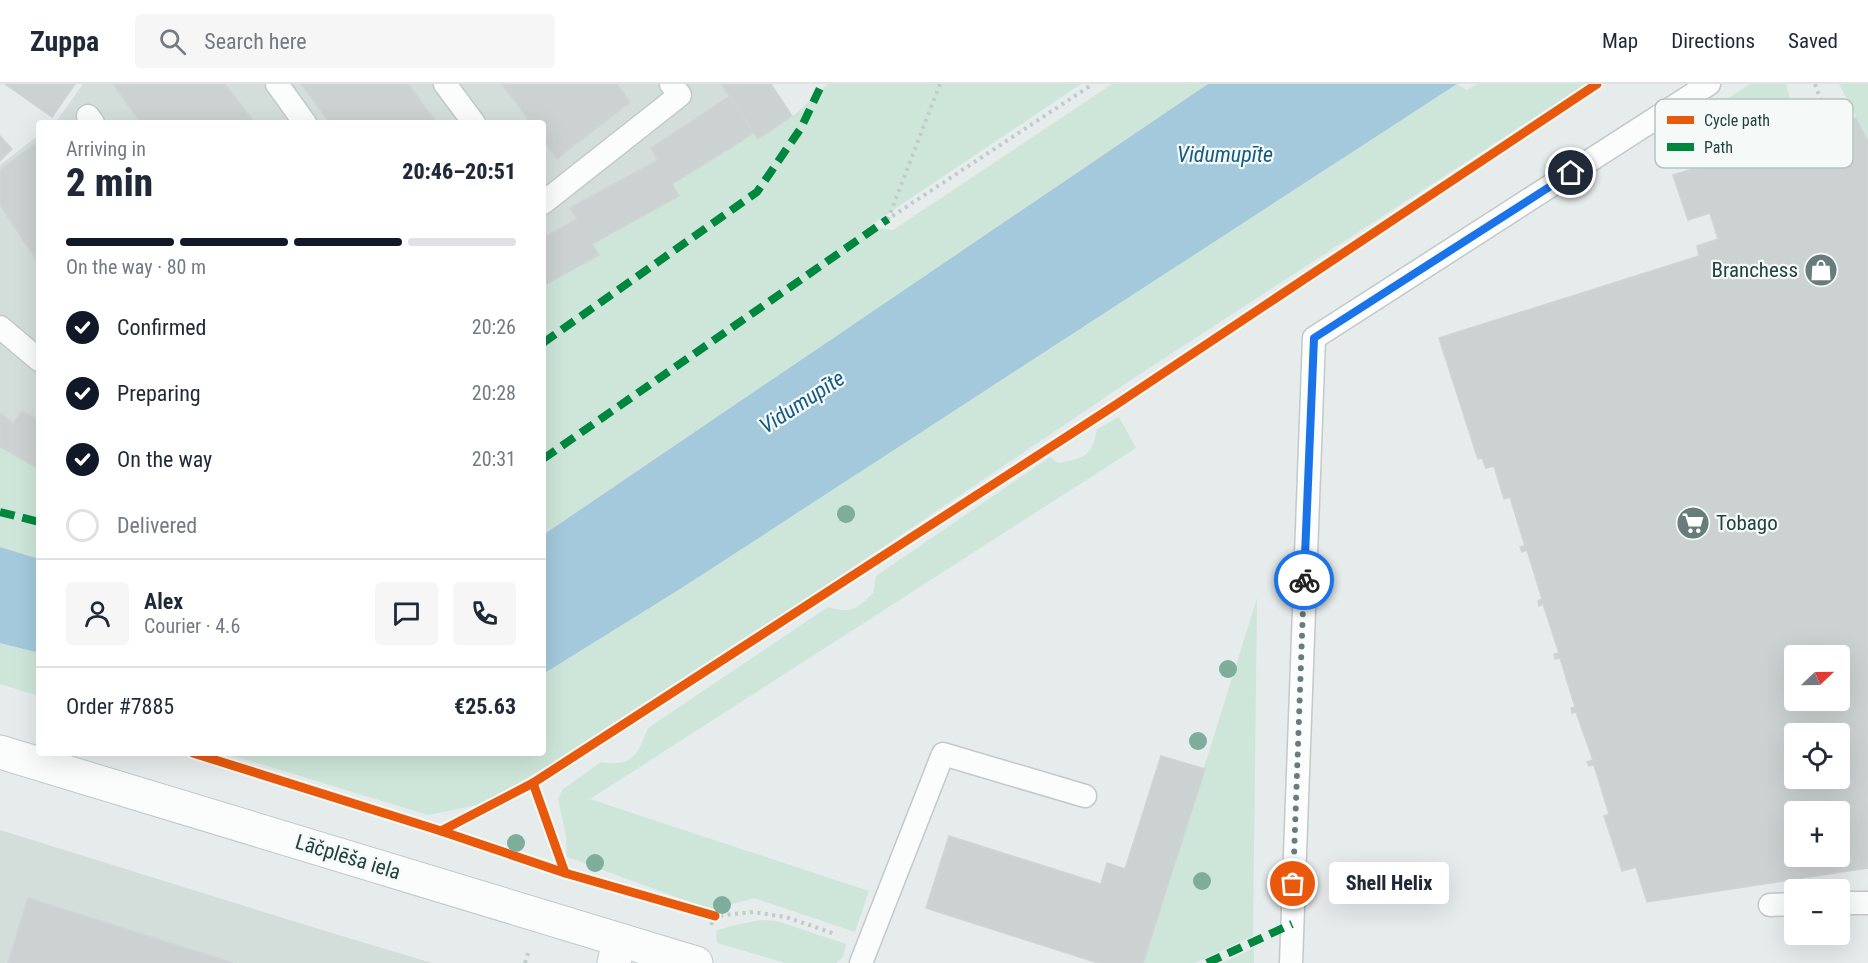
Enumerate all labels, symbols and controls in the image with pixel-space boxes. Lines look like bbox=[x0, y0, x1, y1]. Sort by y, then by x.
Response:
search box bbox=[135, 14, 555, 68]
text: Zuppa bbox=[30, 25, 99, 58]
icon: search bbox=[156, 25, 189, 58]
text: Search here bbox=[204, 29, 307, 54]
text: Map bbox=[1602, 29, 1638, 53]
text: Directions bbox=[1671, 29, 1755, 53]
text: Saved bbox=[1788, 29, 1838, 53]
legend bbox=[1655, 99, 1853, 168]
text: Cycle path bbox=[1704, 111, 1770, 130]
text: Arriving in bbox=[66, 137, 146, 161]
text: Path bbox=[1704, 138, 1733, 157]
water label: Vidumupīte bbox=[1177, 142, 1273, 167]
pin bbox=[1545, 147, 1596, 198]
icon: home bbox=[1554, 156, 1587, 189]
text: 20:46–20:51 bbox=[402, 159, 516, 184]
text: 2 min bbox=[66, 160, 153, 206]
shop icon: Branchess bbox=[1803, 252, 1839, 288]
text: On the way · 80 m bbox=[66, 255, 206, 279]
place label: Branchess bbox=[1711, 258, 1798, 282]
icon: check bbox=[66, 311, 99, 344]
text: Confirmed bbox=[117, 315, 206, 340]
text: 20:26 bbox=[472, 315, 516, 339]
water label: Vidumupīte bbox=[755, 365, 849, 439]
icon: check bbox=[66, 377, 99, 410]
text: Preparing bbox=[117, 381, 201, 406]
text: 20:28 bbox=[472, 381, 516, 405]
icon: check bbox=[66, 443, 99, 476]
text: On the way bbox=[117, 447, 212, 472]
text: 20:31 bbox=[472, 447, 516, 471]
supermarket icon: Tobago bbox=[1675, 505, 1711, 541]
place label: Tobago bbox=[1716, 511, 1778, 535]
text: Delivered bbox=[117, 513, 197, 538]
courier bbox=[1274, 550, 1334, 610]
icon: bike bbox=[1288, 564, 1321, 597]
button: person bbox=[66, 582, 129, 645]
button: chat bbox=[375, 582, 438, 645]
button: phone bbox=[453, 582, 516, 645]
text: Alex bbox=[144, 589, 183, 614]
text: Courier · 4.6 bbox=[144, 614, 240, 638]
north arrow bbox=[1784, 645, 1850, 711]
map controls bbox=[1784, 645, 1850, 945]
text: Order #7885 bbox=[66, 694, 174, 719]
text: €25.63 bbox=[454, 694, 516, 719]
button: locate bbox=[1784, 723, 1850, 789]
button: + bbox=[1784, 801, 1850, 867]
street label: Lāčplēša iela bbox=[292, 830, 404, 884]
pin bbox=[1267, 858, 1318, 909]
callout: Shell Helix bbox=[1329, 863, 1449, 905]
icon: bag bbox=[1276, 867, 1309, 900]
text: Shell Helix bbox=[1346, 871, 1432, 895]
button: − bbox=[1784, 879, 1850, 945]

